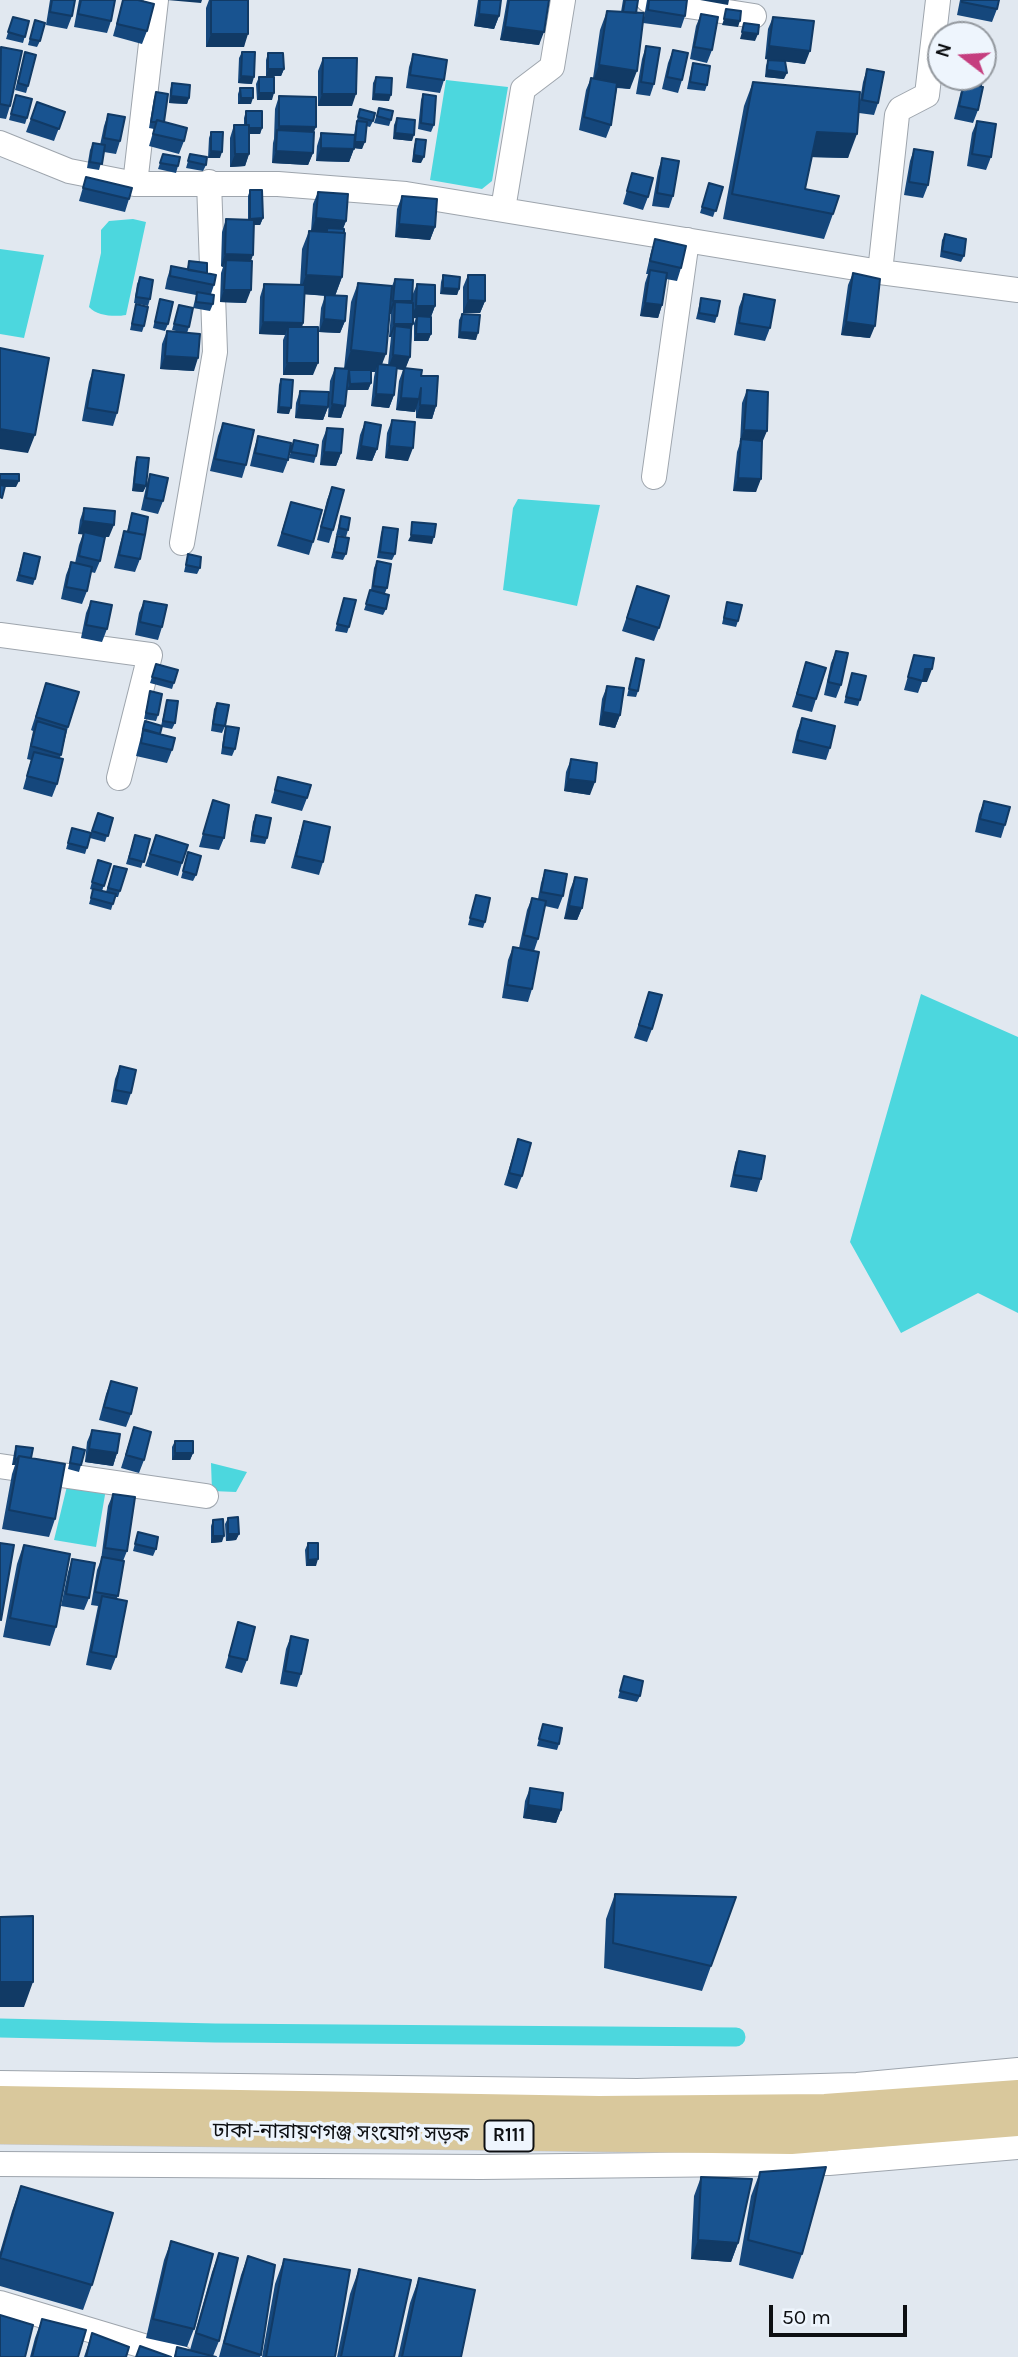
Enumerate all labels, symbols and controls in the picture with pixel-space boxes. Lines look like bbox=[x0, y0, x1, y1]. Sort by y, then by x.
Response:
north arrow bbox=[927, 21, 997, 91]
text: N bbox=[931, 41, 956, 60]
street label: ঢাকা-নারায়ণগঞ্জ সংযোগ সড়ক bbox=[213, 2118, 469, 2148]
road number: R111 bbox=[484, 2120, 534, 2152]
scale bar bbox=[773, 2290, 911, 2334]
text: 50 m bbox=[782, 2305, 831, 2329]

